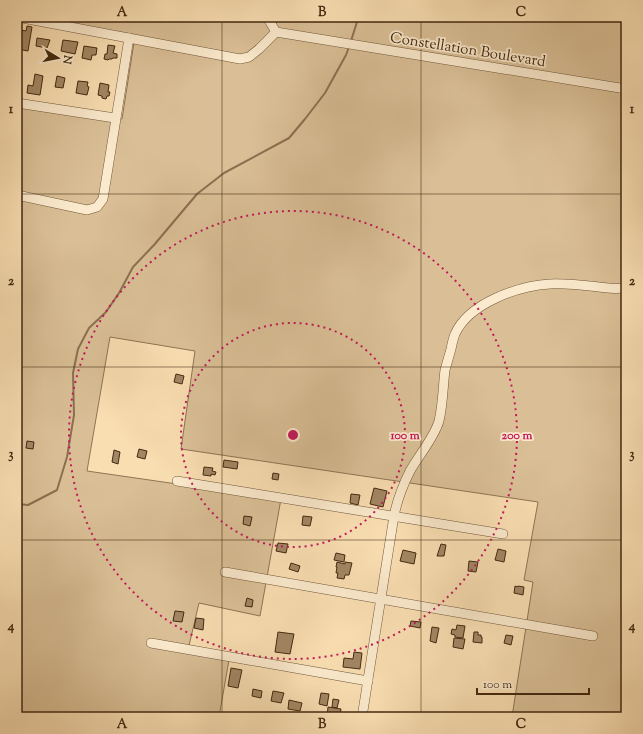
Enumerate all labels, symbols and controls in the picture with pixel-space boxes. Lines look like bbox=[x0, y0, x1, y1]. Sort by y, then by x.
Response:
text: A bbox=[117, 4, 128, 22]
text: B bbox=[318, 4, 327, 22]
text: C bbox=[516, 4, 526, 22]
street label: Constellation Boulevard bbox=[389, 28, 548, 73]
north arrow bbox=[38, 38, 78, 78]
text: N bbox=[58, 53, 76, 65]
text: 1 bbox=[9, 101, 14, 119]
text: 1 bbox=[630, 101, 635, 119]
text: 2 bbox=[8, 273, 15, 291]
text: 2 bbox=[629, 273, 636, 291]
text: 100 m bbox=[389, 427, 420, 445]
text: 200 m bbox=[502, 427, 532, 445]
centre of rings bbox=[286, 428, 300, 442]
text: 3 bbox=[8, 446, 14, 464]
text: 3 bbox=[629, 446, 635, 464]
text: 4 bbox=[7, 618, 15, 636]
text: 4 bbox=[628, 618, 636, 636]
scale bar bbox=[477, 670, 589, 696]
text: 100 m bbox=[483, 676, 512, 694]
text: A bbox=[117, 716, 128, 734]
text: B bbox=[318, 716, 327, 734]
text: C bbox=[516, 716, 526, 734]

